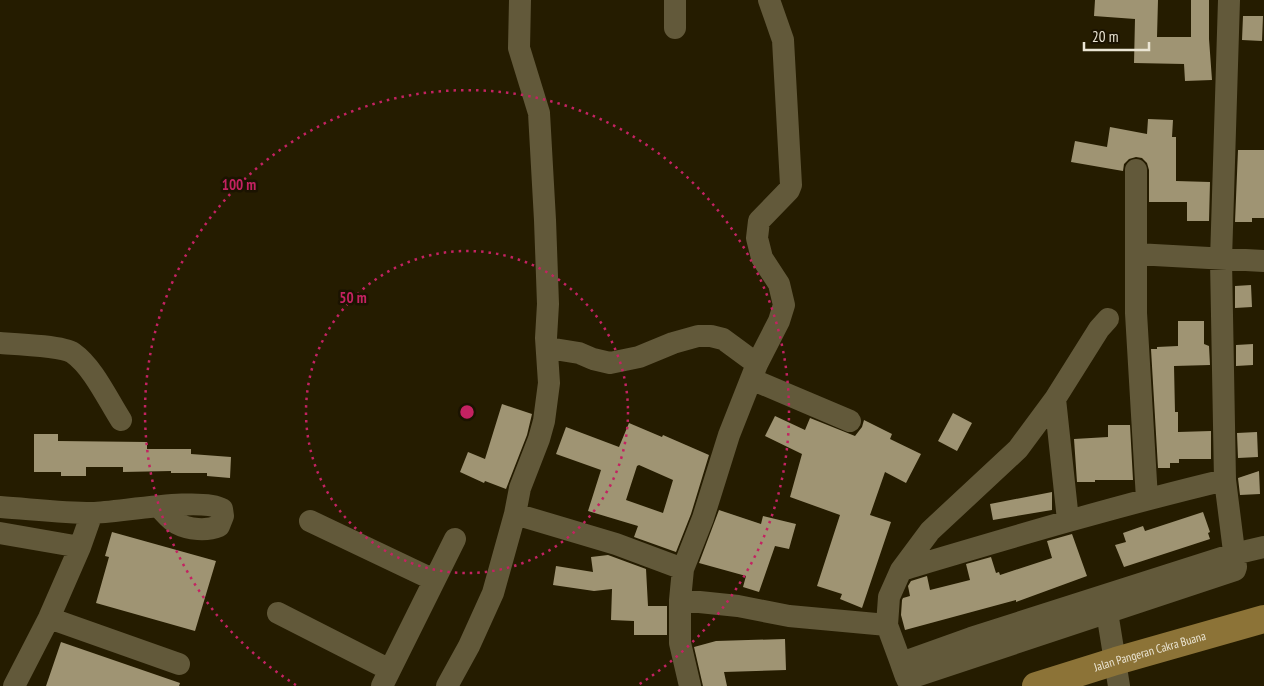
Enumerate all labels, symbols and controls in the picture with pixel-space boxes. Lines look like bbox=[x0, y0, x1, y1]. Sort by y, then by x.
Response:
scale bar bbox=[1084, 20, 1149, 52]
text: 20 m bbox=[1092, 27, 1118, 46]
text: 100 m bbox=[222, 175, 256, 194]
text: 50 m bbox=[339, 288, 367, 307]
centre of rings bbox=[458, 403, 476, 421]
street label: Jalan Pangeran Cakra Buana bbox=[1091, 628, 1208, 675]

